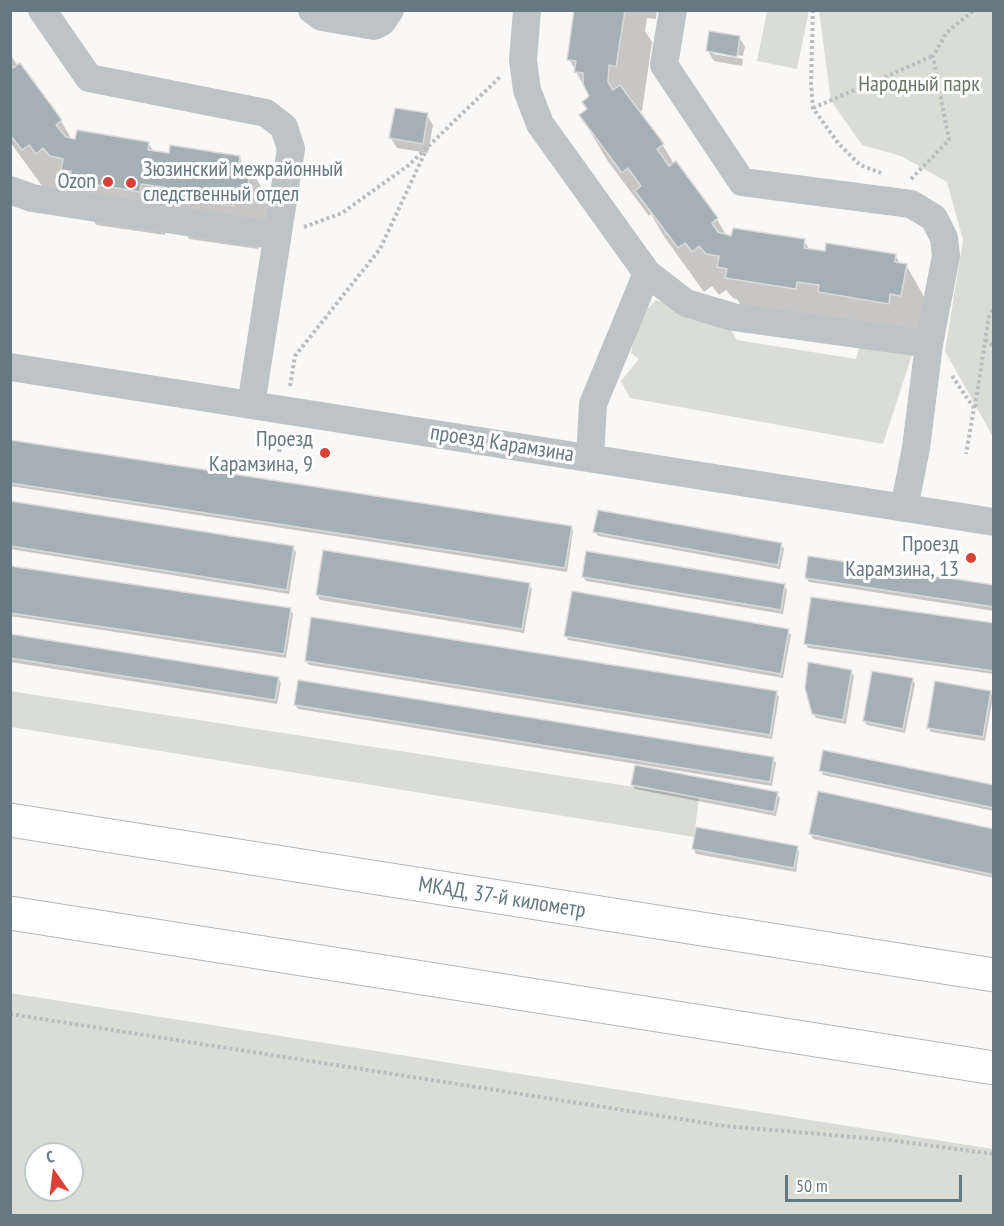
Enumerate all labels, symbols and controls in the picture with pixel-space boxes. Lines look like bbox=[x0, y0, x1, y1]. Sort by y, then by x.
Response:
park label: Народный парк bbox=[858, 72, 980, 98]
place label: Зюзинский межрайонный следственный отдел bbox=[143, 157, 343, 208]
place label: Ozon bbox=[57, 169, 96, 195]
marker: Ozon bbox=[101, 175, 115, 189]
marker: Зюзинский межрайонный следственный отдел bbox=[124, 176, 138, 190]
street label: проезд Карамзина bbox=[428, 420, 576, 468]
place label: Проезд Карамзина, 9 bbox=[209, 427, 313, 478]
marker: Проезд Карамзина, 9 bbox=[318, 446, 332, 460]
place label: Проезд Карамзина, 13 bbox=[845, 532, 959, 584]
marker: Проезд Карамзина, 13 bbox=[964, 551, 978, 565]
street label: МКАД, 37-й километр bbox=[416, 872, 588, 924]
north arrow bbox=[24, 1142, 84, 1202]
text: С bbox=[44, 1146, 56, 1167]
scale bar bbox=[788, 1163, 965, 1201]
text: 50 m bbox=[796, 1174, 828, 1197]

